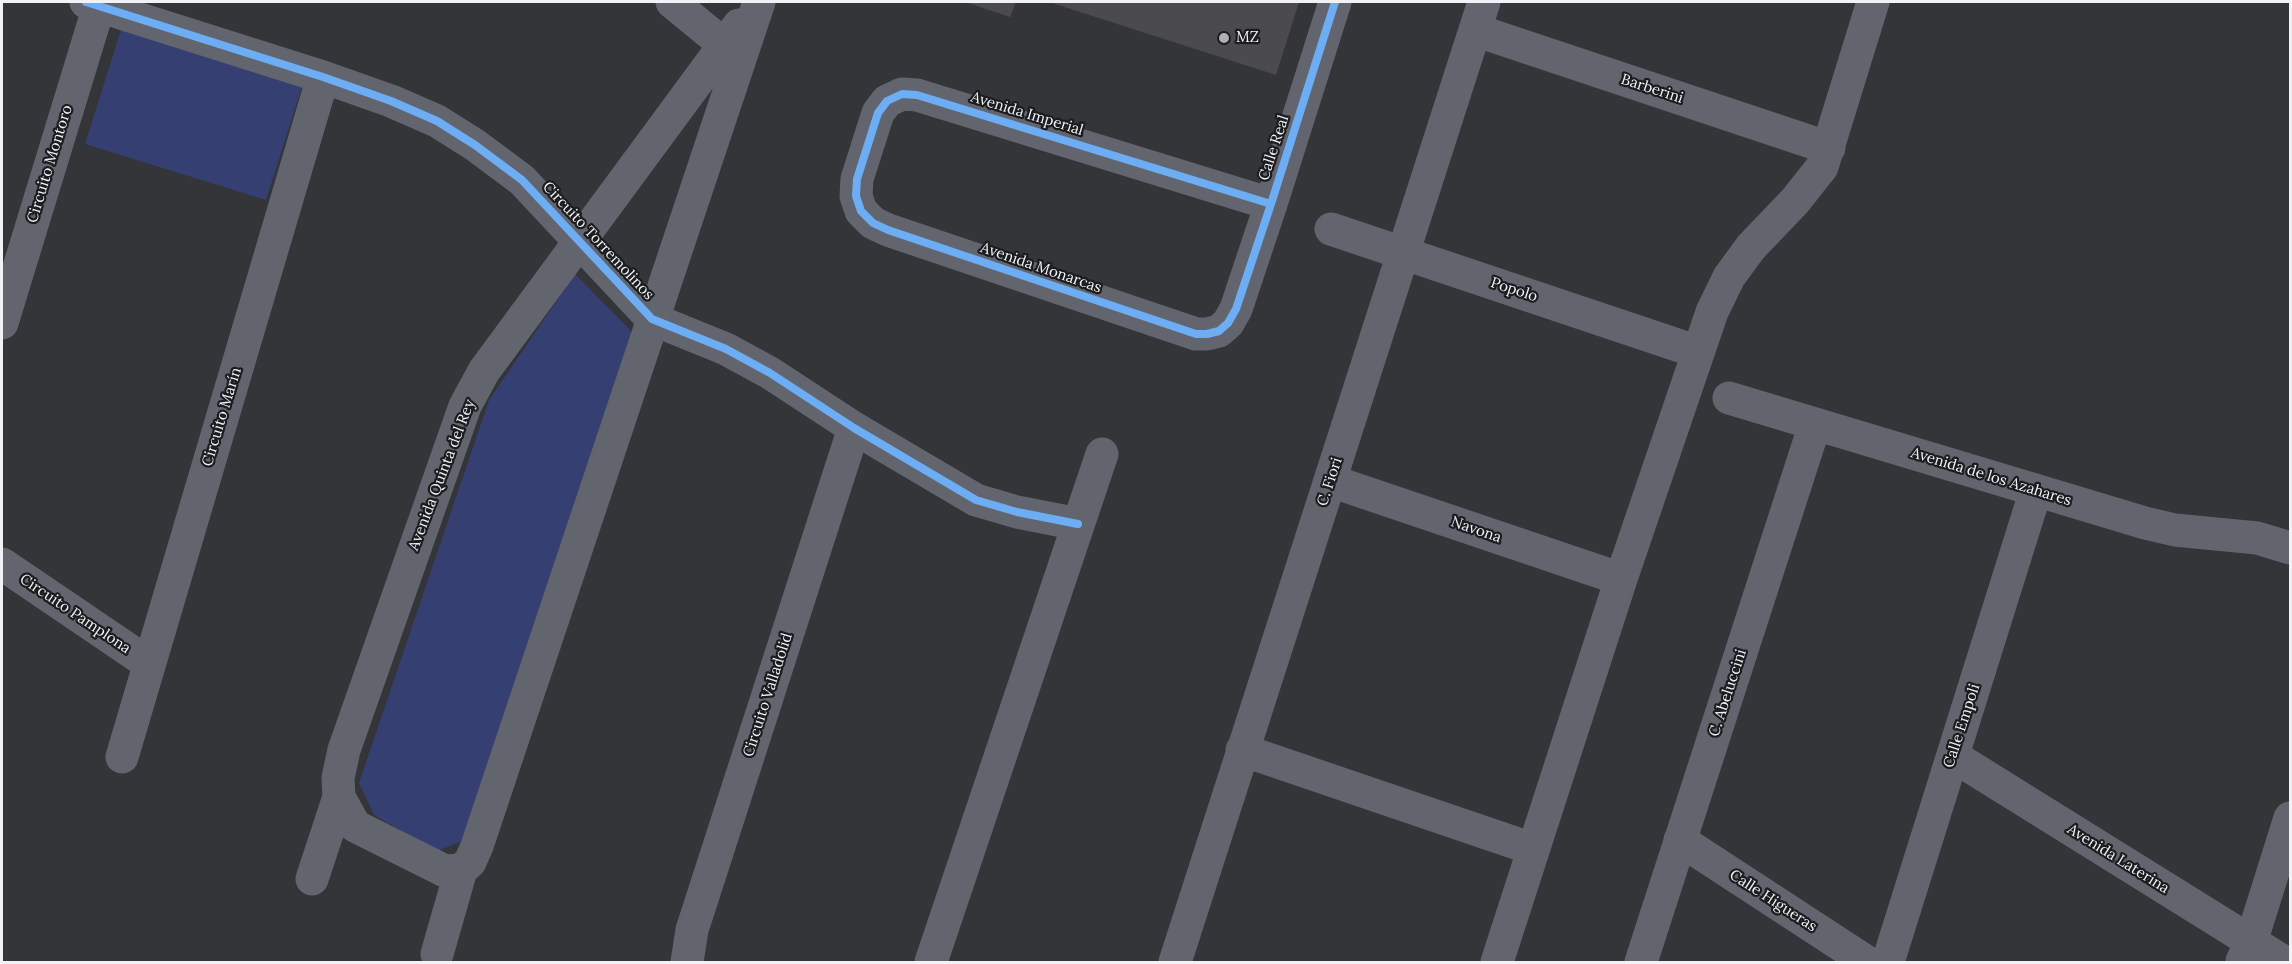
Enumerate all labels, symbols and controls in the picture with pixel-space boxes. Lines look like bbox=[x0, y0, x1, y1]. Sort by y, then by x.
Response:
place label: MZ bbox=[1236, 29, 1259, 47]
marker: MZ bbox=[1217, 31, 1231, 45]
street label: Barberini bbox=[1619, 70, 1685, 108]
street label: Avenida Imperial bbox=[969, 88, 1085, 140]
street label: Circuito Montoro bbox=[24, 103, 76, 225]
street label: Calle Real bbox=[1255, 113, 1293, 183]
street label: Circuito Torremolinos bbox=[539, 178, 657, 304]
street label: Avenida Monarcas bbox=[978, 239, 1104, 297]
street label: Popolo bbox=[1488, 274, 1540, 306]
street label: Circuito Marín bbox=[198, 365, 246, 469]
street label: Avenida Quinta del Rey bbox=[405, 397, 479, 553]
street label: Avenida de los Azahares bbox=[1909, 444, 2073, 510]
street label: C. Fiori bbox=[1314, 455, 1346, 509]
street label: Navona bbox=[1448, 513, 1504, 547]
street label: Circuito Pamplona bbox=[16, 570, 134, 658]
street label: Circuito Valladolid bbox=[739, 631, 797, 759]
street label: C. Abeluccini bbox=[1705, 647, 1751, 739]
street label: Calle Empoli bbox=[1940, 682, 1984, 770]
street label: Avenida Laterina bbox=[2064, 820, 2172, 898]
street label: Calle Higueras bbox=[1726, 866, 1820, 936]

